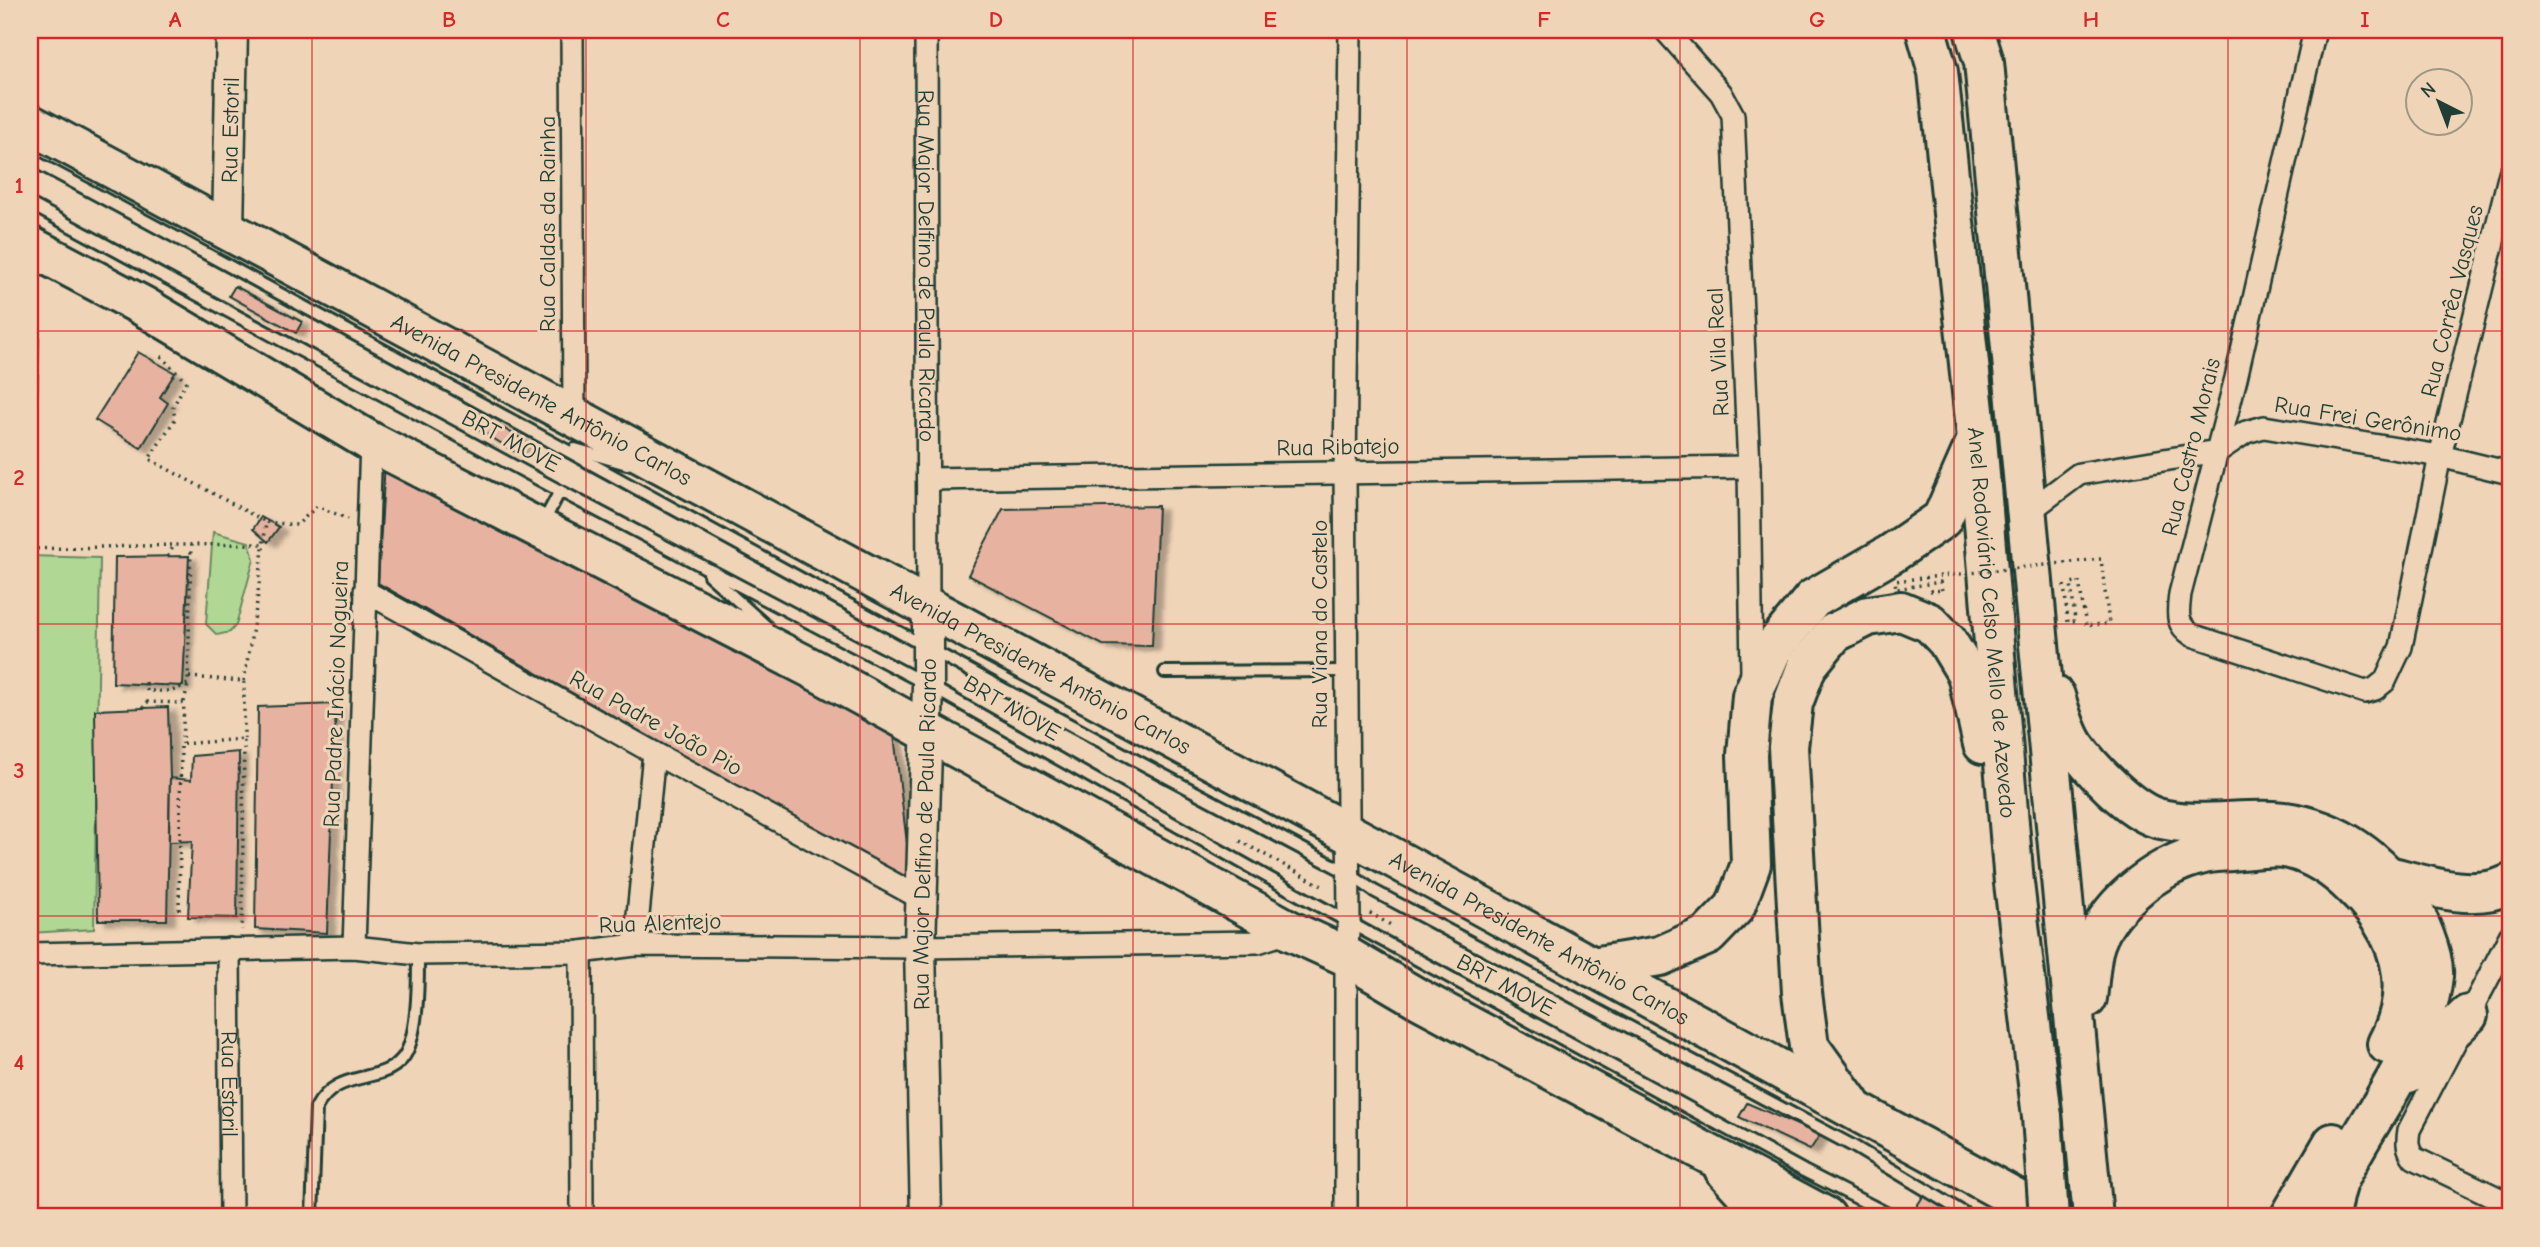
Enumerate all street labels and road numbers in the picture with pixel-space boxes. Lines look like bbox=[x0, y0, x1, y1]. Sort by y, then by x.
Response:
street label: Rua Estoril bbox=[215, 77, 245, 183]
street label: Rua Major Delfino de Paula Ricardo bbox=[913, 90, 941, 442]
street label: Rua Caldas da Rainha bbox=[534, 116, 561, 332]
street label: Rua Corrêa Vasques bbox=[2415, 202, 2489, 400]
street label: Rua Vila Real bbox=[1701, 287, 1735, 417]
street label: Avenida Presidente Antônio Carlos bbox=[387, 308, 696, 491]
street label: Rua Castro Morais bbox=[2156, 355, 2226, 539]
street label: Rua Frei Gerônimo bbox=[2272, 391, 2464, 447]
street label: BRT MOVE bbox=[457, 404, 565, 478]
street label: Anel Rodoviário Celso Mello de Azevedo bbox=[1962, 426, 2022, 819]
street label: Rua Ribatejo bbox=[1276, 432, 1400, 462]
street label: Rua Viana do Castelo bbox=[1306, 520, 1333, 728]
street label: Rua Padre Inácio Nogueira bbox=[318, 560, 354, 828]
street label: Avenida Presidente Antônio Carlos bbox=[886, 576, 1196, 760]
street label: Rua Major Delfino de Paula Ricardo bbox=[906, 658, 942, 1010]
street label: Rua Padre João Pio bbox=[565, 664, 747, 782]
street label: BRT MOVE bbox=[959, 669, 1065, 747]
street label: Avenida Presidente Antônio Carlos bbox=[1385, 845, 1694, 1031]
street label: Rua Alentejo bbox=[598, 907, 722, 939]
street label: BRT MOVE bbox=[1452, 948, 1560, 1022]
street label: Rua Estoril bbox=[216, 1031, 244, 1137]

